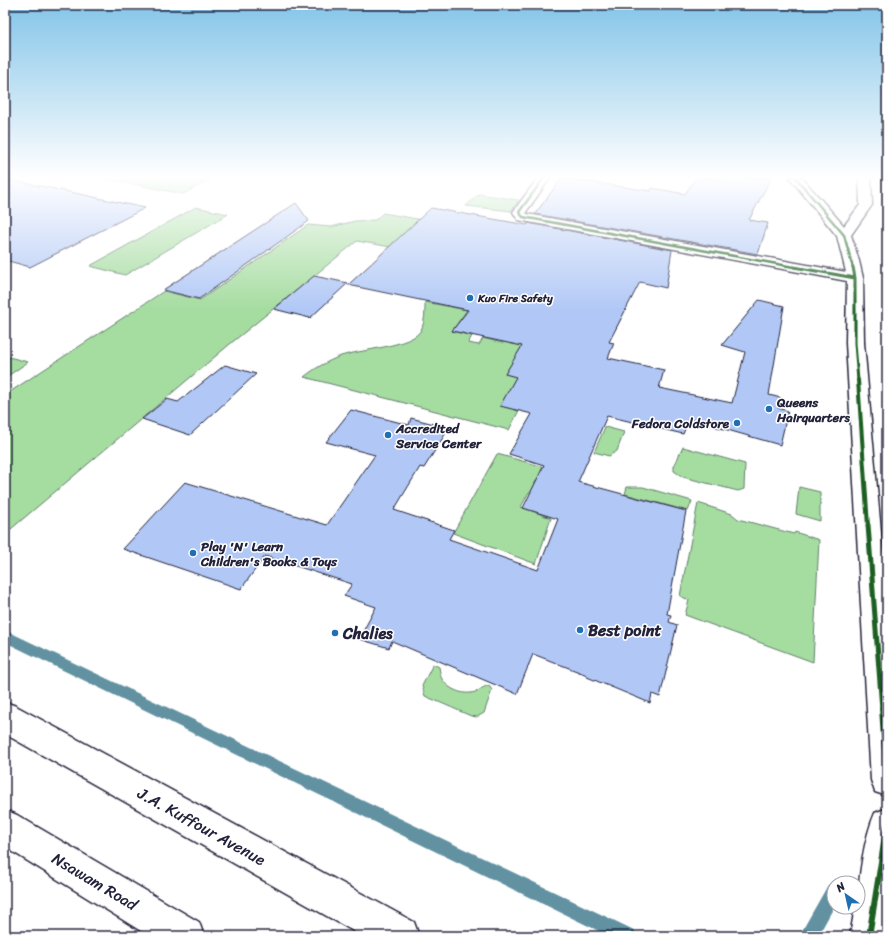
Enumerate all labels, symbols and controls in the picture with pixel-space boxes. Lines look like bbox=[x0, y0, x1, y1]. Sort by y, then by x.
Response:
place label: Kuo Fire Safety bbox=[477, 289, 553, 308]
marker: Kuo Fire Safety bbox=[465, 293, 475, 303]
place label: Queens Hairquarters bbox=[776, 391, 850, 429]
marker: Queens Hairquarters bbox=[764, 404, 774, 414]
place label: Fedora Coldstore bbox=[631, 412, 730, 435]
place label: Accredited Service Center bbox=[395, 417, 483, 455]
marker: Fedora Coldstore bbox=[732, 418, 742, 428]
marker: Accredited Service Center bbox=[383, 430, 393, 440]
place label: Play 'N' Learn Children's Books & Toys bbox=[200, 535, 338, 573]
marker: Play 'N' Learn Children's Books & Toys bbox=[188, 548, 198, 558]
place label: Best point bbox=[588, 616, 661, 645]
place label: Chalies bbox=[342, 619, 393, 648]
marker: Best point bbox=[575, 625, 585, 635]
marker: Chalies bbox=[330, 628, 340, 638]
street label: J.A. Kuffour Avenue bbox=[131, 779, 272, 874]
street label: Nsawam Road bbox=[46, 844, 145, 919]
north arrow bbox=[826, 875, 866, 915]
text: N bbox=[831, 877, 849, 898]

